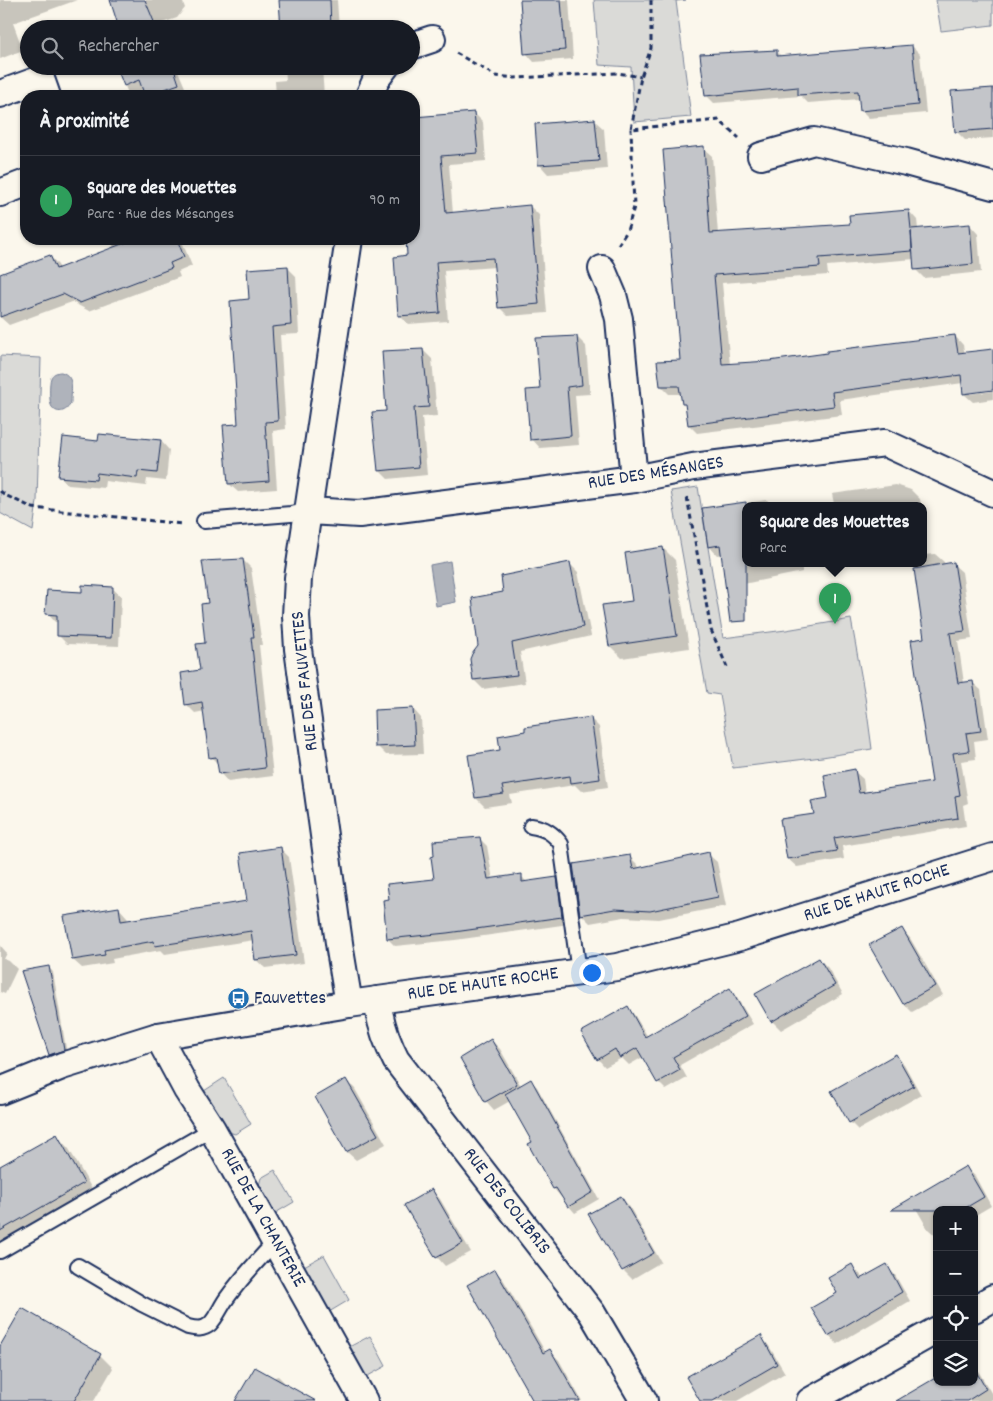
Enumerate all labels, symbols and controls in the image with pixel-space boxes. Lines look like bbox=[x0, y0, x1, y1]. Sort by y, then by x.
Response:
search box bbox=[20, 20, 420, 75]
icon: search bbox=[38, 34, 66, 62]
text: Rechercher bbox=[78, 34, 159, 61]
text: À proximité bbox=[40, 108, 129, 138]
text: Square des Mouettes bbox=[87, 176, 237, 203]
text: 1 bbox=[54, 189, 58, 212]
text: 90 m bbox=[369, 189, 400, 212]
text: Parc · Rue des Mésanges bbox=[87, 203, 234, 226]
street label: RUE DES MÉSANGES bbox=[586, 450, 726, 498]
popup bbox=[742, 502, 927, 567]
text: Square des Mouettes bbox=[760, 510, 909, 537]
text: Parc bbox=[760, 537, 787, 560]
pin: 1 bbox=[819, 583, 851, 624]
street label: RUE DES FAUVETTES bbox=[285, 610, 327, 752]
street label: RUE DE HAUTE ROCHE bbox=[801, 858, 954, 930]
your location bbox=[579, 960, 605, 986]
street label: RUE DE HAUTE ROCHE bbox=[406, 961, 560, 1009]
place label: Fauvettes bbox=[254, 986, 326, 1013]
bus stop icon: Fauvettes bbox=[226, 987, 250, 1011]
street label: RUE DE LA CHANTERIE bbox=[212, 1143, 312, 1293]
street label: RUE DES COLIBRIS bbox=[456, 1143, 556, 1261]
map controls bbox=[933, 1206, 978, 1386]
button: + bbox=[933, 1206, 978, 1251]
button: − bbox=[933, 1251, 978, 1296]
button: locate bbox=[933, 1296, 978, 1341]
button: layers bbox=[933, 1341, 978, 1386]

